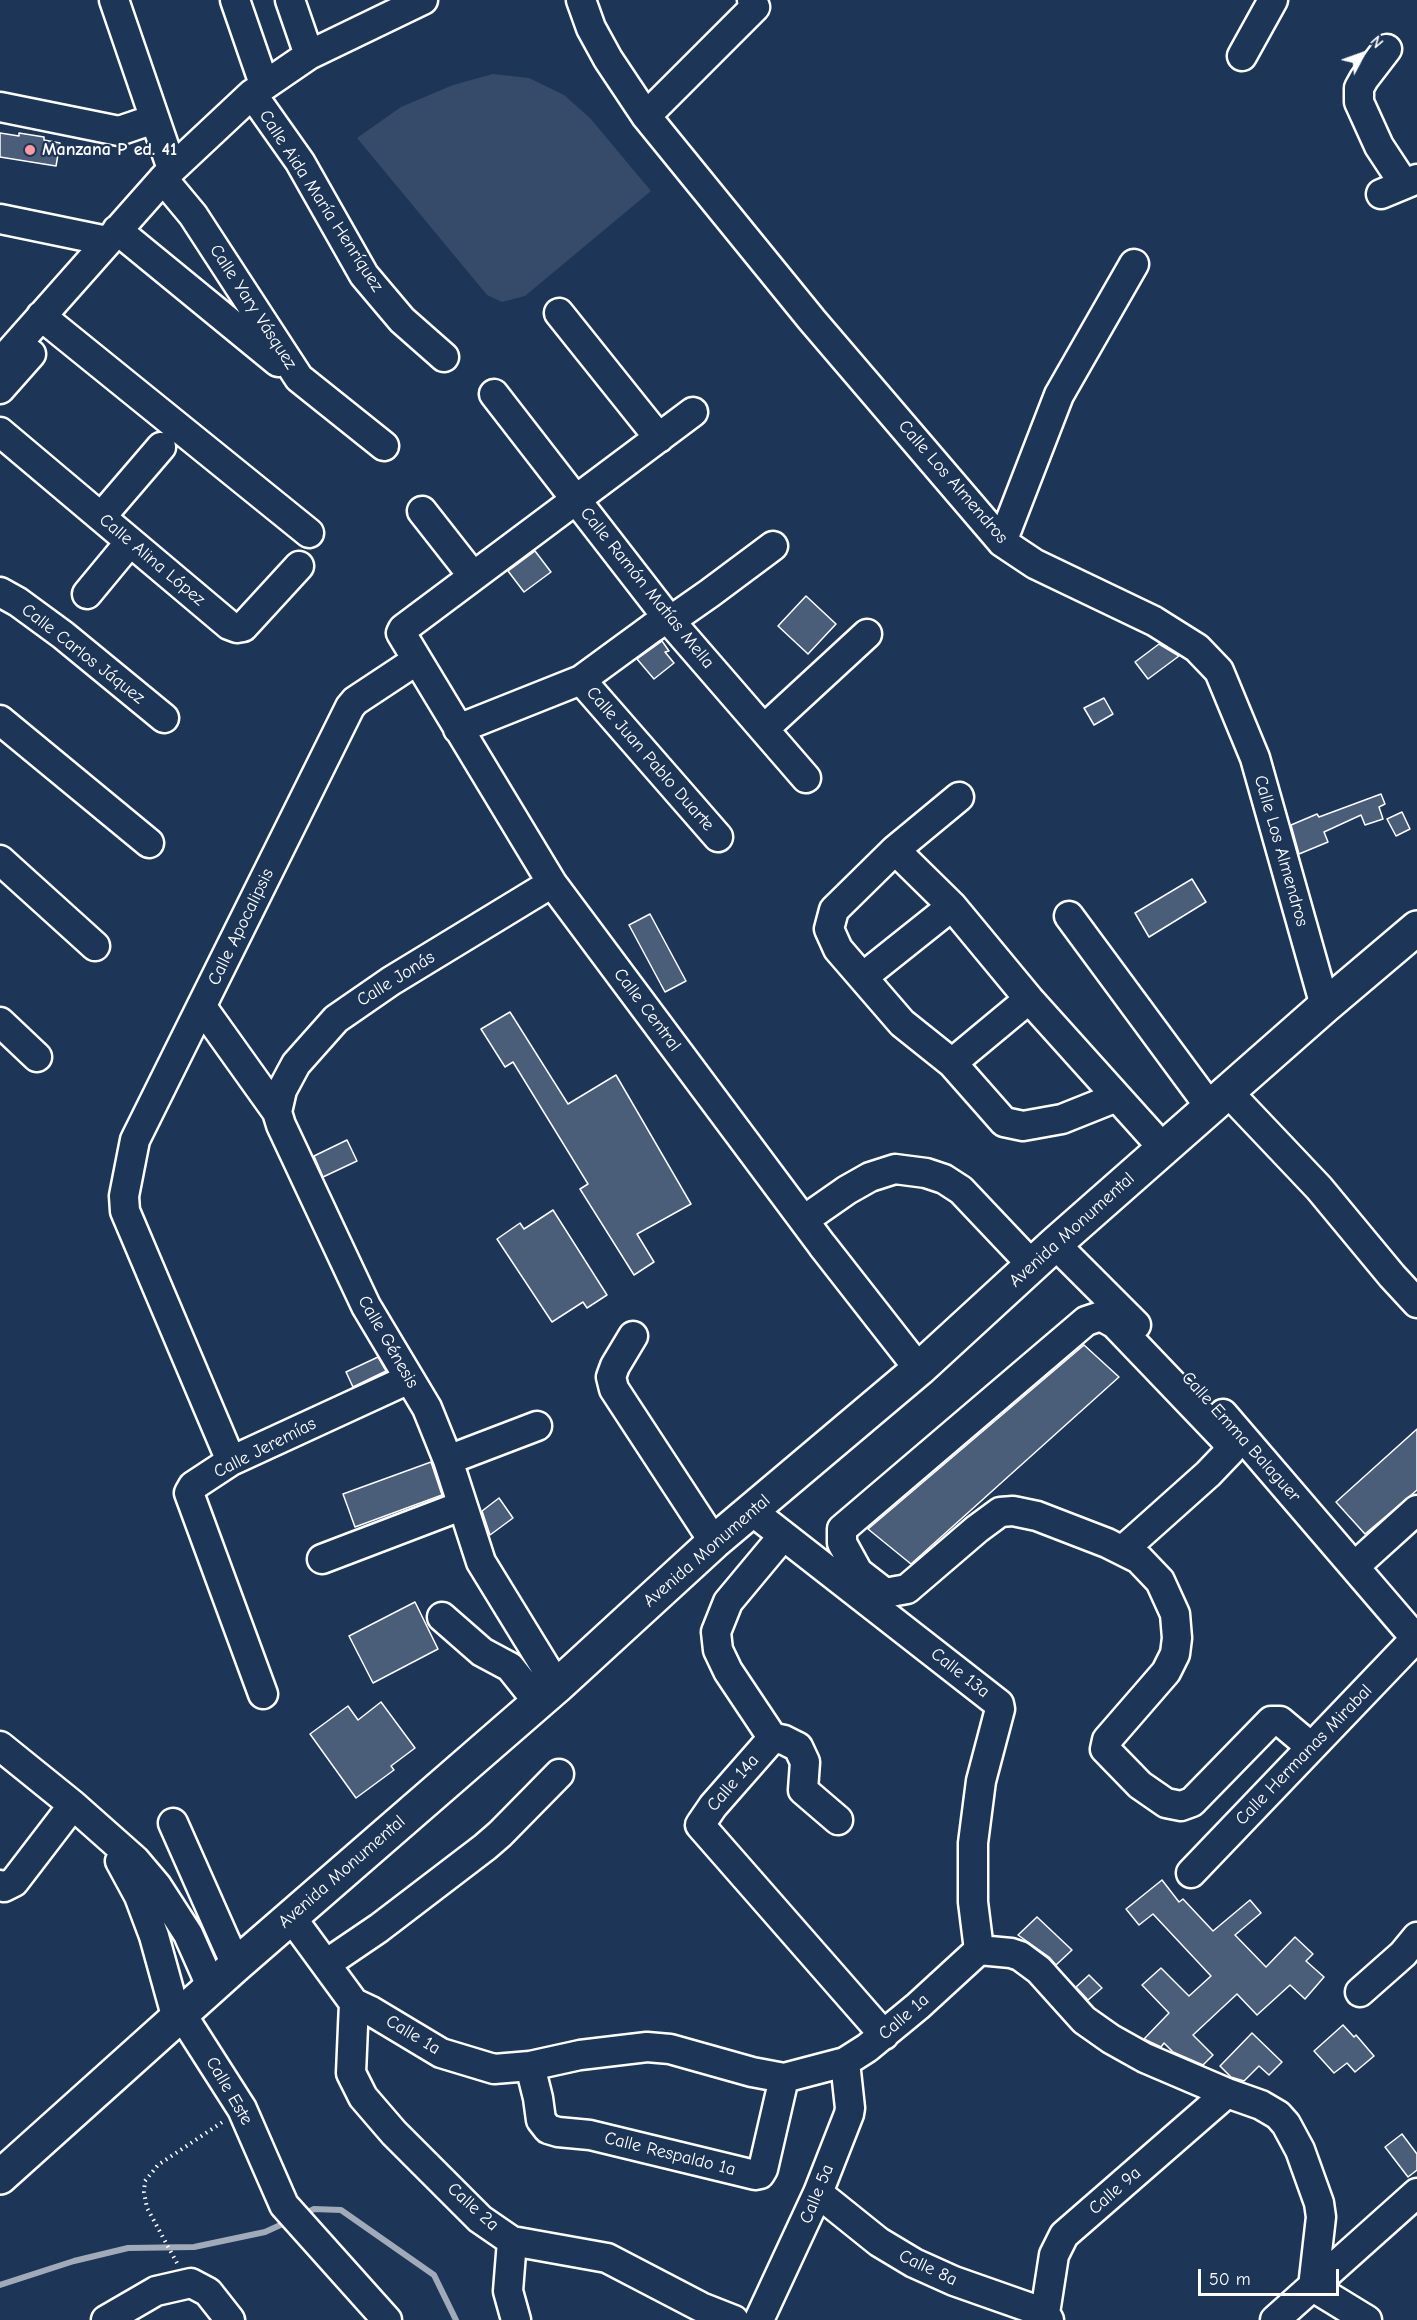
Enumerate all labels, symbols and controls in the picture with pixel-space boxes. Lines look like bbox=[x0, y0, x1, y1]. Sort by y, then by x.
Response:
north arrow bbox=[1333, 24, 1393, 84]
text: N bbox=[1366, 32, 1387, 52]
street label: Calle Aida María Henríquez bbox=[254, 106, 388, 296]
place label: Manzana P ed. 41 bbox=[42, 139, 177, 161]
marker: Manzana P ed. 41 bbox=[23, 143, 37, 157]
street label: Calle Yary Vásquez bbox=[205, 241, 301, 373]
street label: Calle Los Almendros bbox=[894, 416, 1012, 548]
street label: Calle Ramón Matías Mella bbox=[575, 503, 719, 673]
street label: Calle Alina López bbox=[95, 509, 209, 611]
street label: Calle Carlos Jáquez bbox=[17, 599, 149, 709]
street label: Calle Juan Pablo Duarte bbox=[581, 682, 719, 836]
street label: Calle Los Almendros bbox=[1249, 773, 1313, 929]
street label: Calle Apocalipsis bbox=[203, 865, 279, 989]
street label: Calle Jonás bbox=[353, 947, 439, 1011]
street label: Calle Central bbox=[609, 964, 685, 1056]
street label: Avenida Monumental bbox=[1005, 1168, 1139, 1292]
street label: Calle Génesis bbox=[353, 1292, 423, 1392]
street label: Calle Emma Balaguer bbox=[1177, 1367, 1305, 1507]
street label: Calle Jeremías bbox=[210, 1413, 320, 1483]
street label: Avenida Monumental bbox=[639, 1490, 775, 1612]
street label: Calle 13a bbox=[926, 1643, 994, 1703]
street label: Calle Hermanas Mirabal bbox=[1231, 1680, 1377, 1830]
street label: Calle 14a bbox=[702, 1750, 764, 1816]
street label: Avenida Monumental bbox=[274, 1811, 410, 1933]
street label: Calle 1a bbox=[874, 1989, 934, 2045]
street label: Calle 1a bbox=[382, 2010, 444, 2060]
street label: Calle Este bbox=[201, 2053, 257, 2129]
street label: Calle Respaldo 1a bbox=[602, 2127, 738, 2181]
street label: Calle 5a bbox=[795, 2161, 839, 2227]
street label: Calle 9a bbox=[1084, 2162, 1146, 2220]
street label: Calle 2a bbox=[443, 2178, 503, 2236]
street label: Calle 8a bbox=[895, 2245, 961, 2291]
scale bar bbox=[1201, 2257, 1342, 2295]
text: 50 m bbox=[1209, 2269, 1251, 2290]

